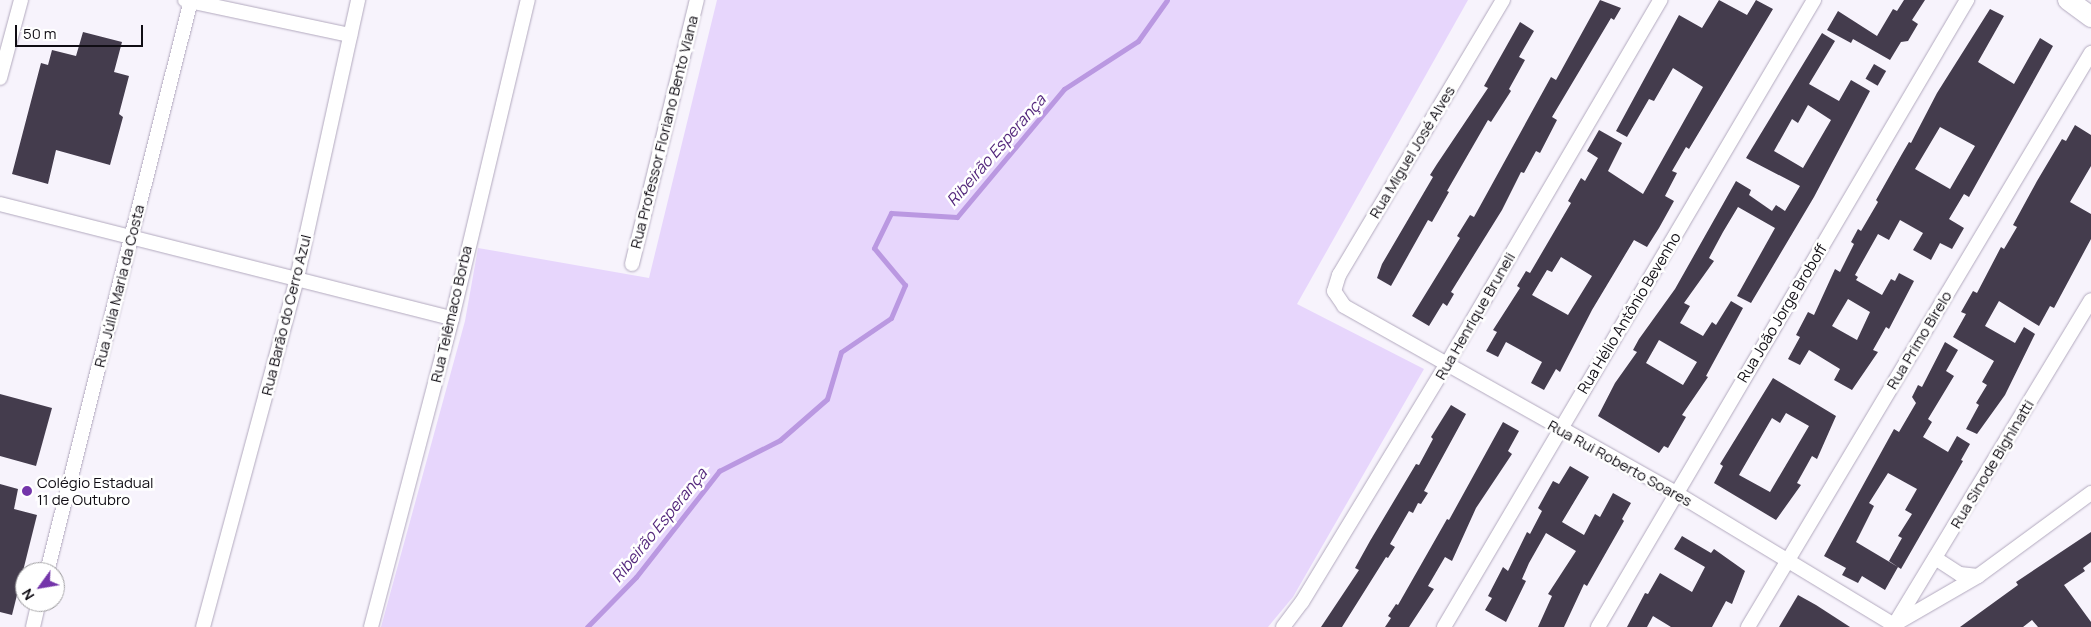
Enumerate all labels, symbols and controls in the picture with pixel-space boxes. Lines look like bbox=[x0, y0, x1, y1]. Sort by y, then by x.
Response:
street label: Rua Professor Floriano Bento Viana bbox=[626, 14, 702, 250]
scale bar bbox=[18, 15, 145, 47]
text: 50 m bbox=[23, 23, 57, 44]
street label: Rua Miguel José Alves bbox=[1365, 83, 1459, 221]
water label: Ribeirão Esperança bbox=[942, 90, 1050, 210]
street label: Rua Júlia Maria da Costa bbox=[90, 203, 148, 369]
street label: Rua Hélio Antônio Bevenho bbox=[1574, 229, 1684, 397]
street label: Rua Barão do Cerro Azul bbox=[257, 233, 315, 397]
street label: Rua João Jorge Broboff bbox=[1734, 241, 1830, 385]
street label: Rua Telêmaco Borba bbox=[426, 244, 476, 384]
street label: Rua Henrique Bruneli bbox=[1431, 249, 1519, 383]
street label: Rua Primo Birelo bbox=[1883, 288, 1955, 392]
street label: Rua Sinode Bighinatti bbox=[1947, 396, 2037, 532]
street label: Rua Rui Roberto Soares bbox=[1545, 416, 1695, 510]
water label: Ribeirão Esperança bbox=[607, 464, 711, 586]
place label: Colégio Estadual 11 de Outubro bbox=[37, 473, 154, 508]
marker: Colégio Estadual 11 de Outubro bbox=[21, 485, 33, 497]
north arrow bbox=[15, 562, 65, 612]
text: N bbox=[17, 585, 38, 604]

